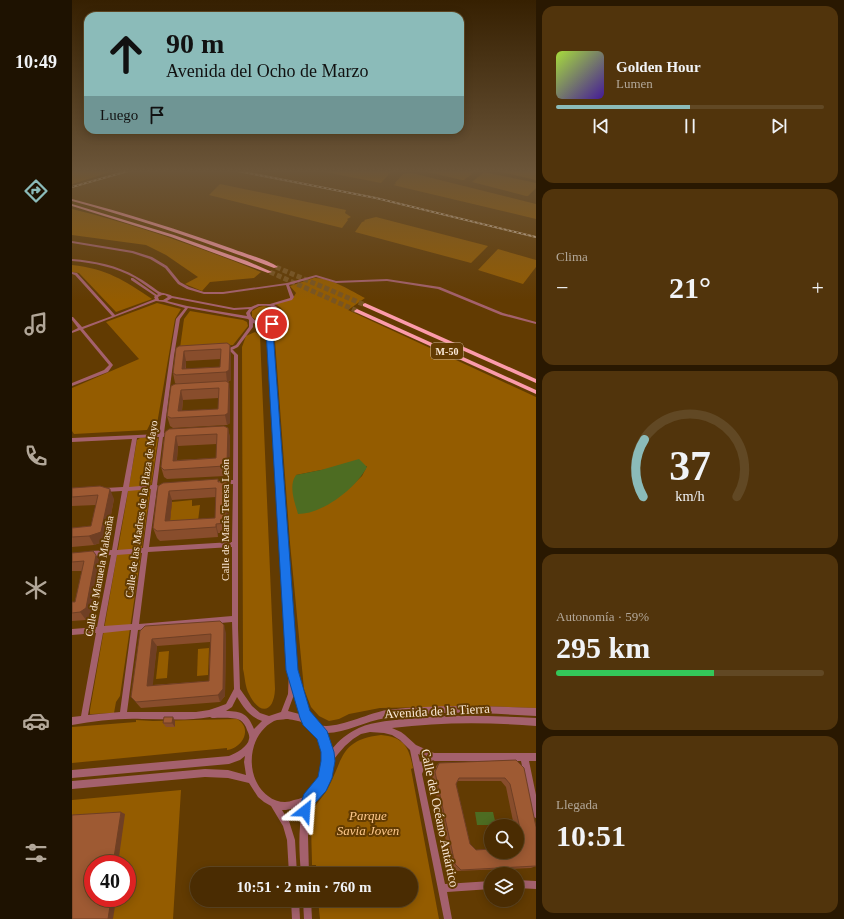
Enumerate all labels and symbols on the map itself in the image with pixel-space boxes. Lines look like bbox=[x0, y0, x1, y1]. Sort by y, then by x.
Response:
pin bbox=[255, 307, 289, 341]
road number: M-50 bbox=[431, 343, 463, 359]
street label: Calle de las Madres de la Plaza de Mayo bbox=[123, 419, 159, 598]
street label: Calle de María Teresa León bbox=[219, 459, 231, 581]
street label: Calle de Manuela Malasaña bbox=[82, 515, 116, 637]
street label: Avenida de la Tierra bbox=[384, 701, 490, 721]
street label: Calle del Océano Antártico bbox=[418, 747, 462, 889]
position arrow bbox=[284, 790, 326, 832]
park label: Parque Savia Joven bbox=[337, 808, 399, 838]
speed limit sign: 40 bbox=[84, 855, 136, 907]

